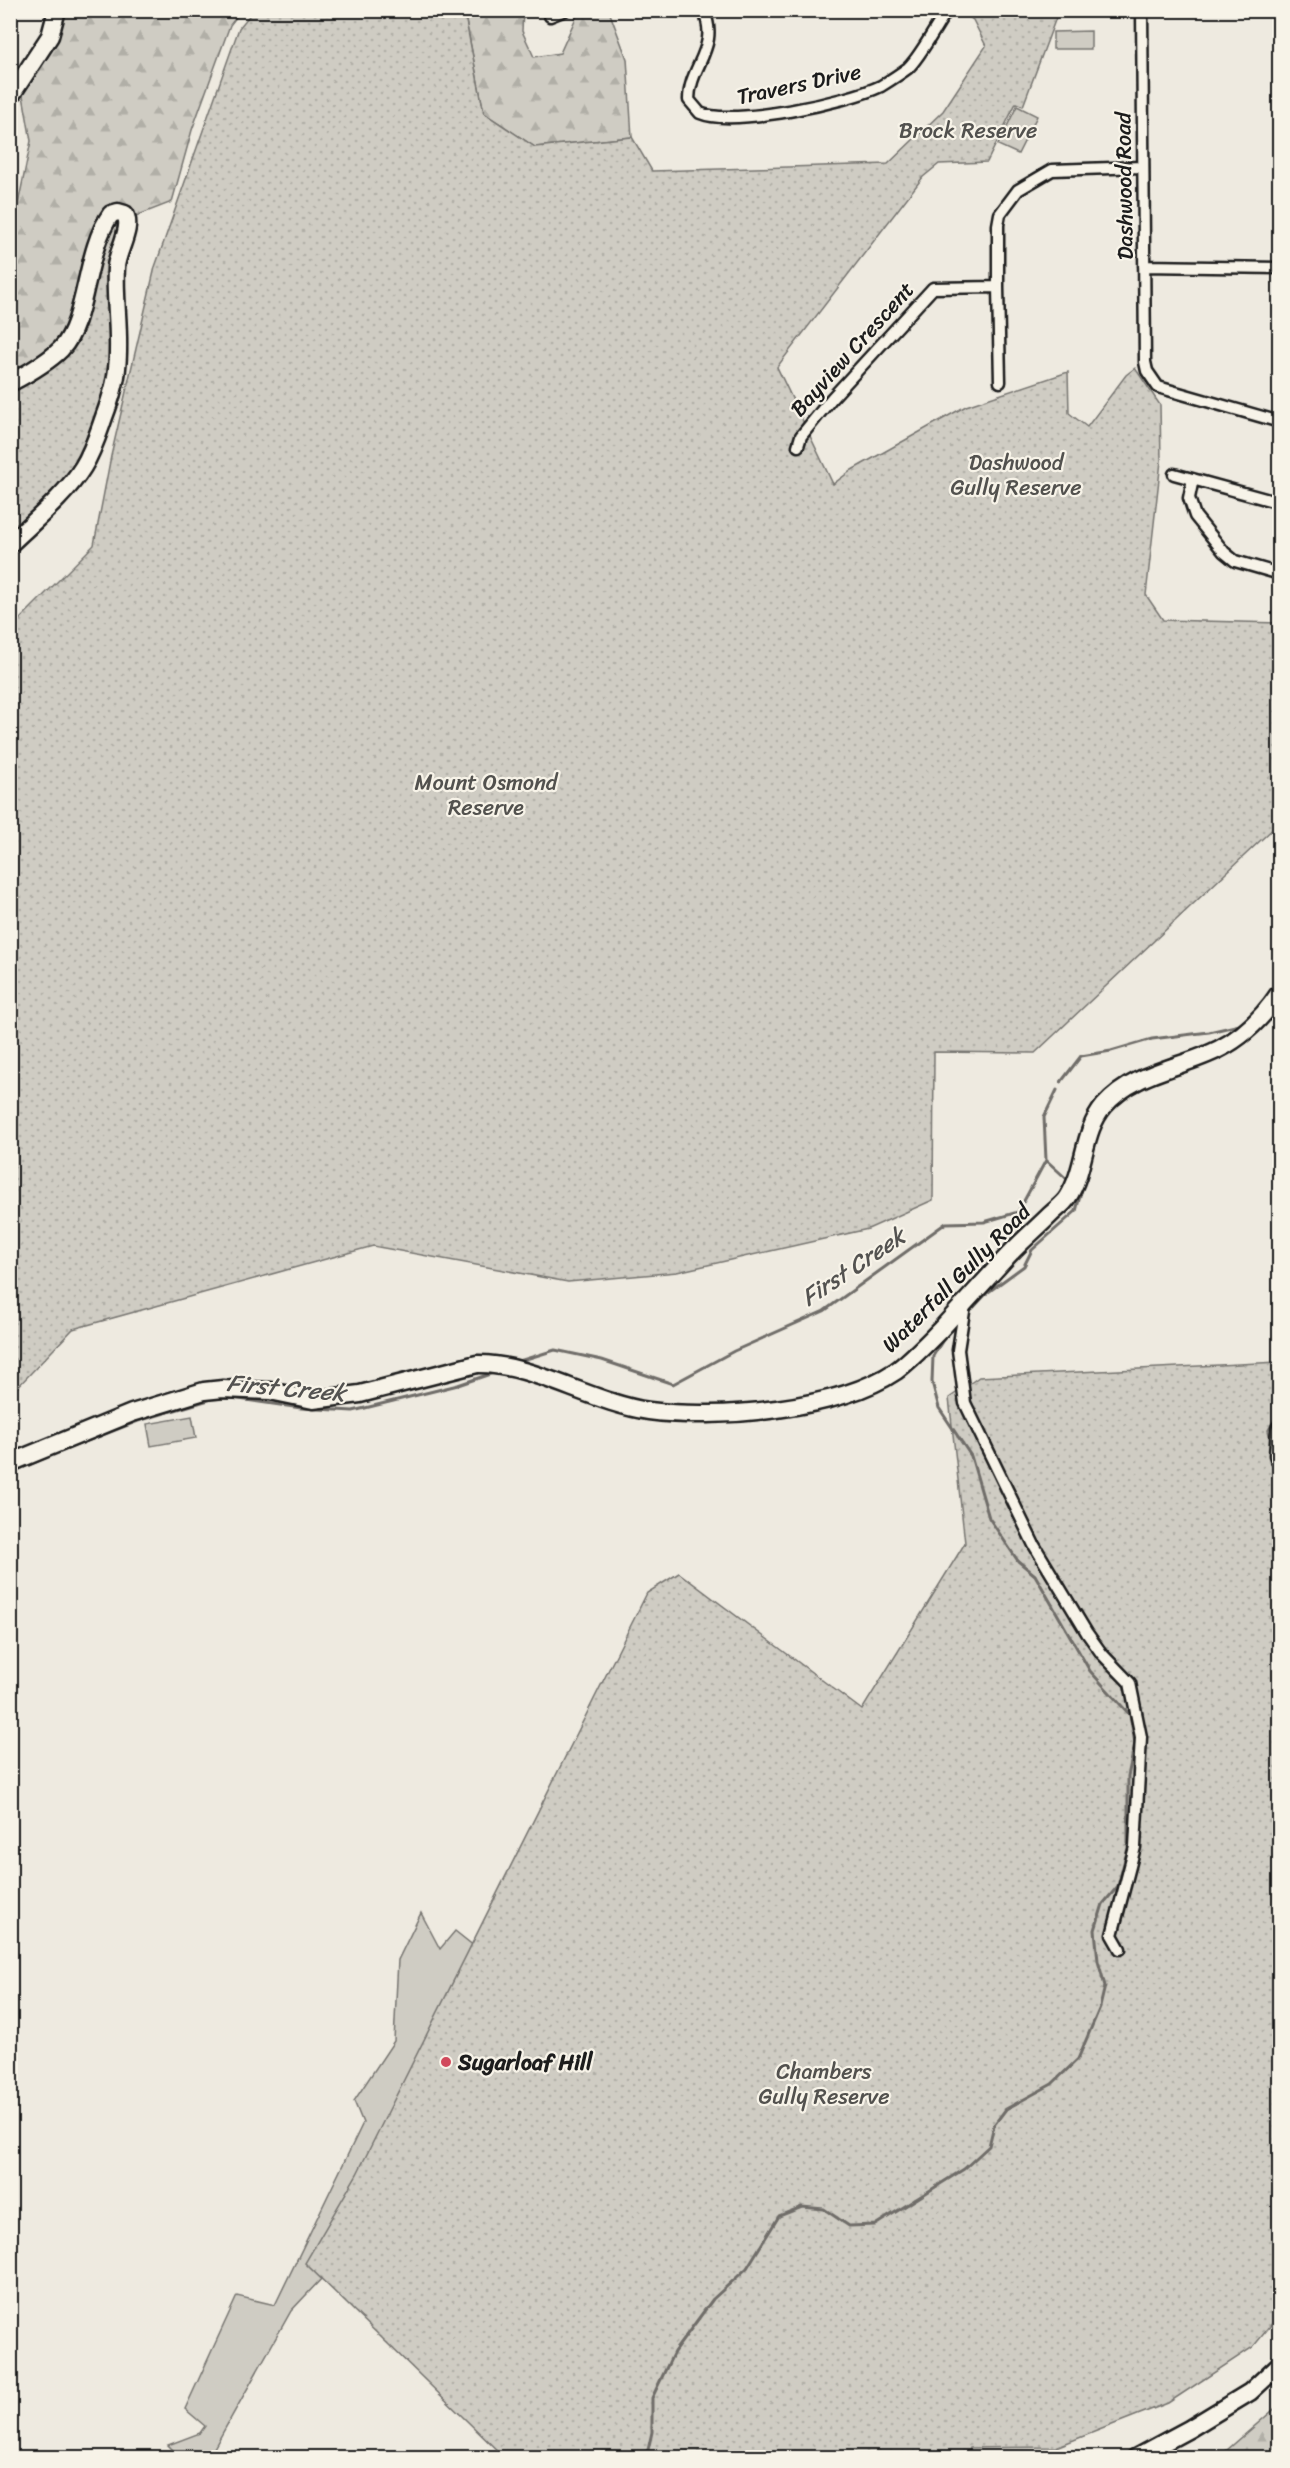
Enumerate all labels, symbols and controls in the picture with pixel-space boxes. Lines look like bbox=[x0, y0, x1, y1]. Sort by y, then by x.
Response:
street label: Travers Drive bbox=[733, 52, 865, 116]
street label: Dashwood Road bbox=[1103, 110, 1145, 260]
park label: Brock Reserve bbox=[899, 111, 1037, 150]
street label: Bayview Crescent bbox=[780, 272, 924, 426]
park label: Dashwood Gully Reserve bbox=[951, 443, 1081, 507]
park label: Mount Osmond Reserve bbox=[415, 763, 559, 827]
street label: Waterfall Gully Road bbox=[872, 1193, 1041, 1362]
water label: First Creek bbox=[792, 1215, 917, 1318]
water label: First Creek bbox=[225, 1362, 350, 1414]
place label: Sugarloaf Hill bbox=[457, 2043, 593, 2082]
park label: Chambers Gully Reserve bbox=[759, 2052, 889, 2116]
marker: Sugarloaf Hill bbox=[439, 2055, 453, 2069]

